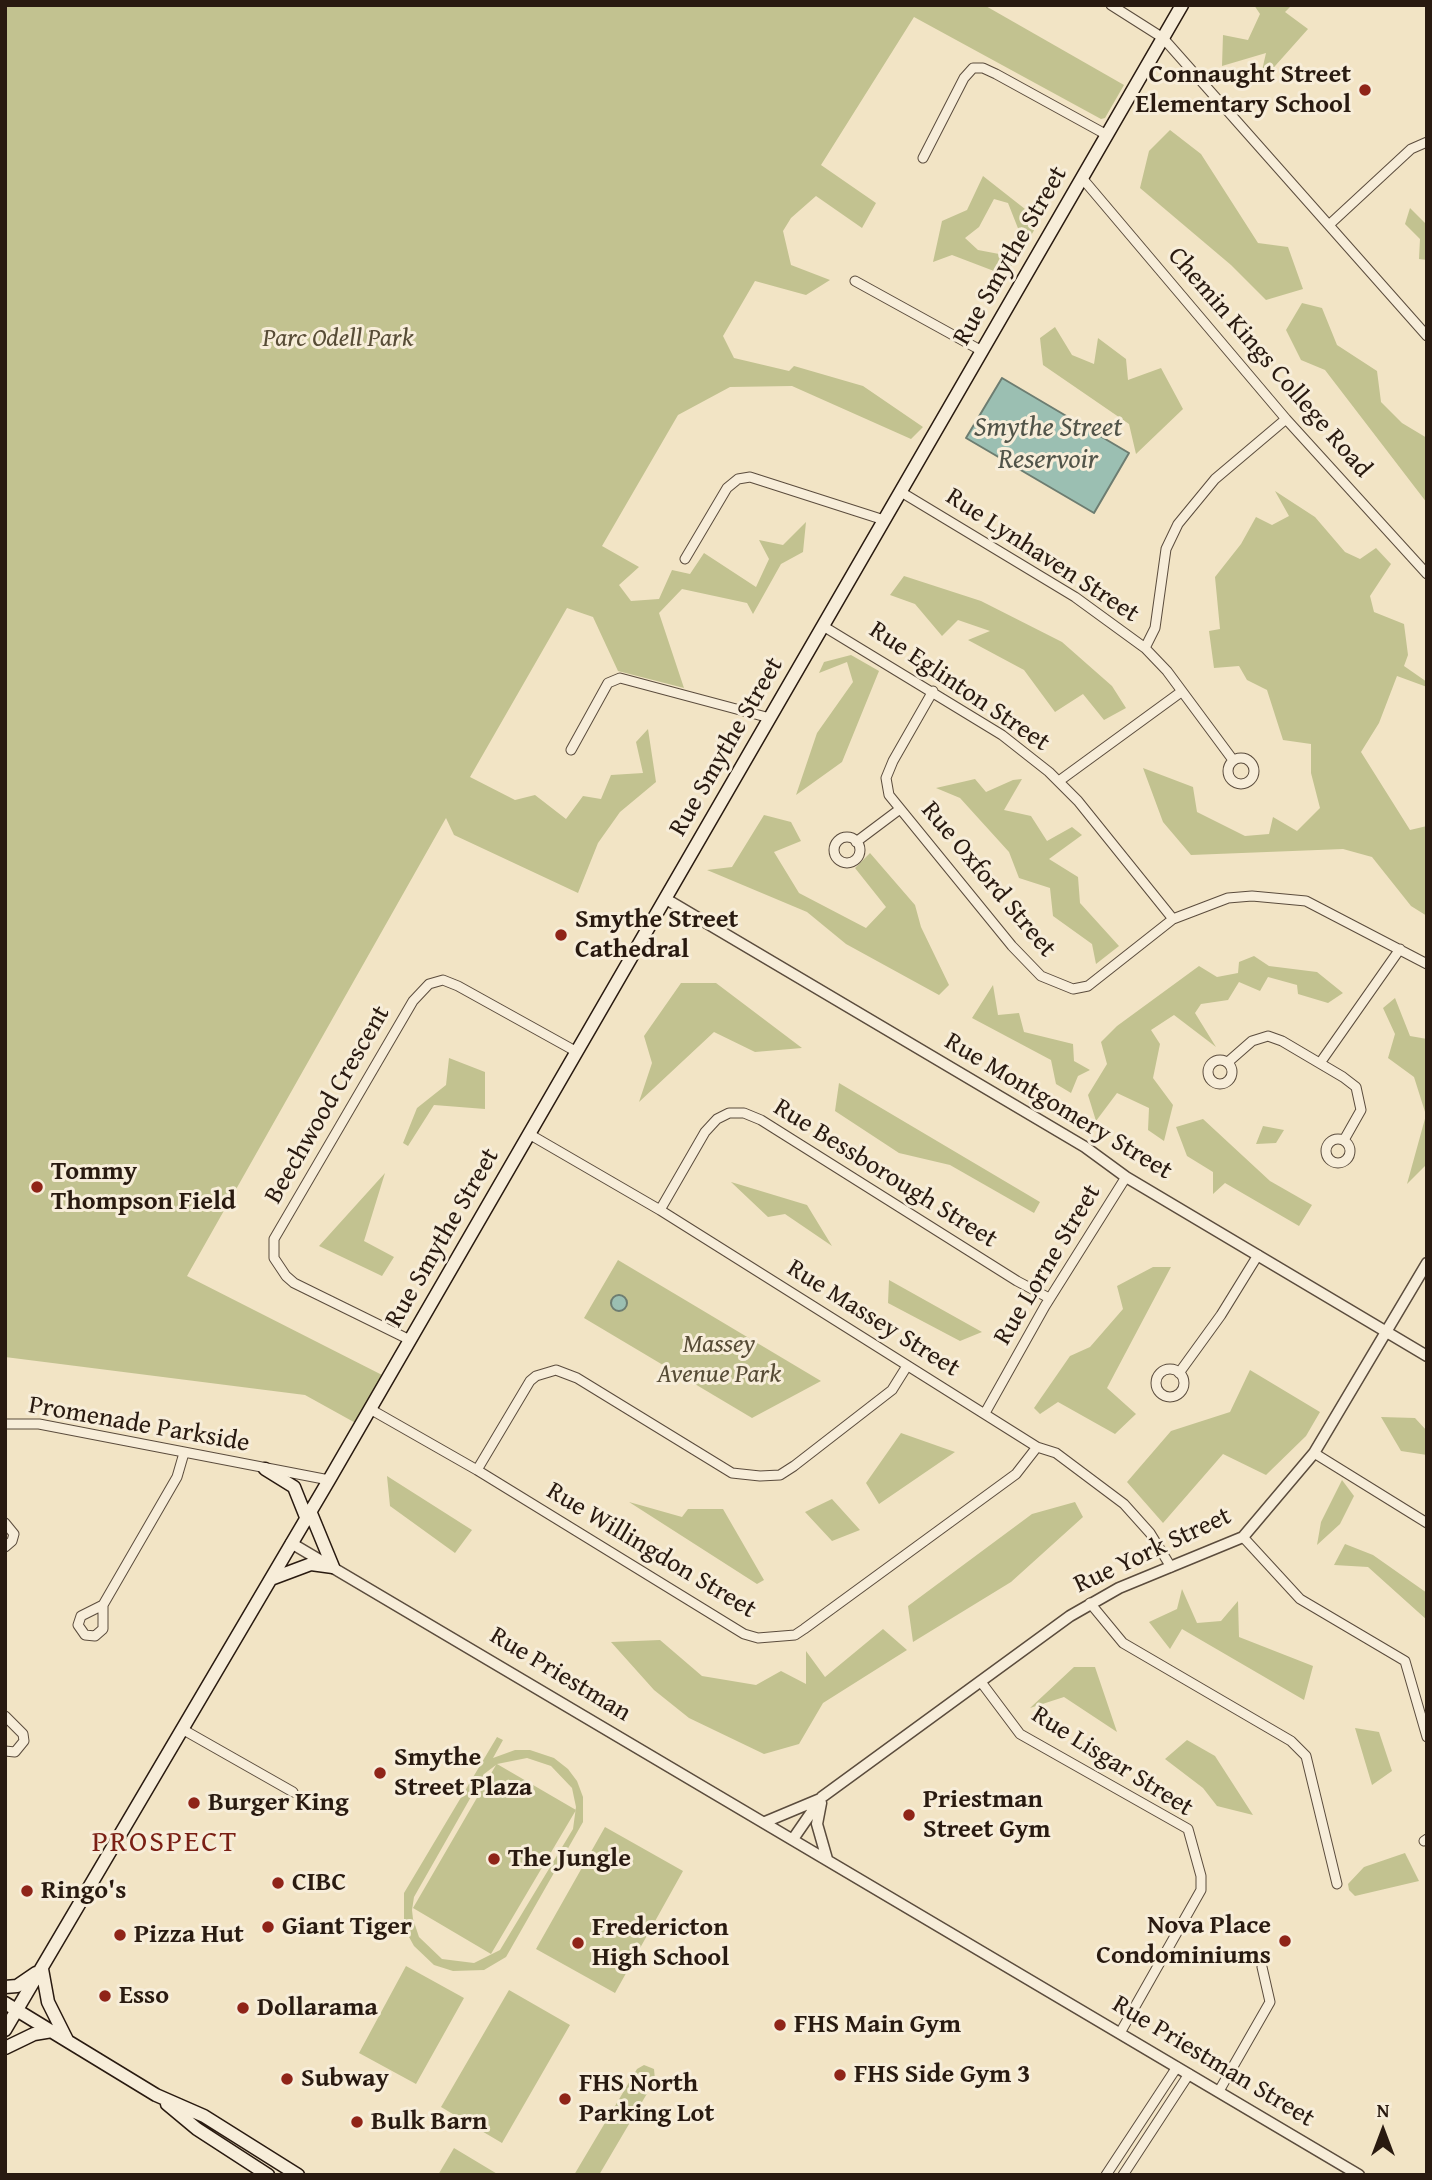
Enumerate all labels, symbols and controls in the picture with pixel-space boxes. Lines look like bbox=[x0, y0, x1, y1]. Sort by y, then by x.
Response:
place label: Connaught Street Elementary School bbox=[1135, 59, 1351, 120]
marker: Connaught Street Elementary School bbox=[1357, 82, 1373, 98]
street label: Rue Smythe Street bbox=[947, 161, 1075, 351]
street label: Chemin Kings College Road bbox=[1160, 241, 1378, 485]
park label: Parc Odell Park bbox=[263, 323, 413, 355]
water label: Smythe Street Reservoir bbox=[974, 412, 1122, 478]
street label: Rue Lynhaven Street bbox=[939, 482, 1145, 630]
street label: Rue Eglinton Street bbox=[863, 615, 1055, 759]
street label: Rue Smythe Street bbox=[663, 652, 791, 842]
street label: Rue Oxford Street bbox=[914, 796, 1062, 964]
place label: Smythe Street Cathedral bbox=[575, 904, 738, 965]
marker: Smythe Street Cathedral bbox=[553, 927, 569, 943]
street label: Beechwood Crescent bbox=[259, 1000, 397, 1210]
street label: Rue Montgomery Street bbox=[938, 1027, 1178, 1187]
street label: Rue Bessborough Street bbox=[767, 1092, 1003, 1256]
street label: Rue Smythe Street bbox=[379, 1143, 507, 1333]
place label: Tommy Thompson Field bbox=[51, 1156, 236, 1218]
marker: Tommy Thompson Field bbox=[29, 1179, 45, 1195]
street label: Rue Lorne Street bbox=[988, 1179, 1108, 1351]
street label: Rue Massey Street bbox=[781, 1253, 965, 1385]
park label: Massey Avenue Park bbox=[657, 1329, 781, 1390]
street label: Promenade Parkside bbox=[26, 1390, 252, 1460]
street label: Rue Willingdon Street bbox=[541, 1476, 761, 1626]
street label: Rue York Street bbox=[1069, 1501, 1237, 1601]
street label: Rue Priestman bbox=[484, 1621, 636, 1729]
street label: Rue Lisgar Street bbox=[1025, 1700, 1199, 1824]
place label: Smythe Street Plaza bbox=[394, 1742, 532, 1803]
marker: Smythe Street Plaza bbox=[372, 1765, 388, 1781]
place label: Priestman Street Gym bbox=[923, 1784, 1051, 1846]
place label: Burger King bbox=[208, 1787, 349, 1819]
marker: Burger King bbox=[186, 1795, 202, 1811]
marker: Priestman Street Gym bbox=[901, 1807, 917, 1823]
district label: PROSPECT bbox=[93, 1825, 237, 1861]
place label: The Jungle bbox=[508, 1843, 631, 1875]
marker: The Jungle bbox=[486, 1851, 502, 1867]
place label: CIBC bbox=[292, 1867, 346, 1899]
place label: Ringo's bbox=[41, 1875, 127, 1907]
marker: CIBC bbox=[270, 1875, 286, 1891]
marker: Ringo's bbox=[19, 1883, 35, 1899]
place label: Nova Place Condominiums bbox=[1096, 1910, 1271, 1972]
place label: Giant Tiger bbox=[282, 1911, 412, 1943]
place label: Fredericton High School bbox=[592, 1912, 729, 1974]
place label: Pizza Hut bbox=[134, 1919, 244, 1951]
marker: Giant Tiger bbox=[260, 1919, 276, 1935]
marker: Pizza Hut bbox=[112, 1927, 128, 1943]
marker: Nova Place Condominiums bbox=[1277, 1933, 1293, 1949]
marker: Fredericton High School bbox=[570, 1935, 586, 1951]
place label: Esso bbox=[119, 1980, 169, 2012]
marker: Esso bbox=[97, 1988, 113, 2004]
street label: Rue Priestman Street bbox=[1106, 1989, 1320, 2135]
place label: Dollarama bbox=[257, 1992, 378, 2024]
marker: Dollarama bbox=[235, 2000, 251, 2016]
place label: FHS Main Gym bbox=[794, 2009, 961, 2041]
marker: FHS Main Gym bbox=[772, 2017, 788, 2033]
place label: FHS Side Gym 3 bbox=[854, 2059, 1031, 2091]
place label: Subway bbox=[301, 2063, 389, 2095]
marker: FHS Side Gym 3 bbox=[832, 2067, 848, 2083]
place label: FHS North Parking Lot bbox=[579, 2068, 714, 2130]
marker: Subway bbox=[279, 2071, 295, 2087]
marker: FHS North Parking Lot bbox=[557, 2091, 573, 2107]
north arrow bbox=[1348, 2096, 1418, 2166]
text: N bbox=[1377, 2096, 1389, 2124]
place label: Bulk Barn bbox=[371, 2106, 487, 2138]
marker: Bulk Barn bbox=[349, 2114, 365, 2130]

